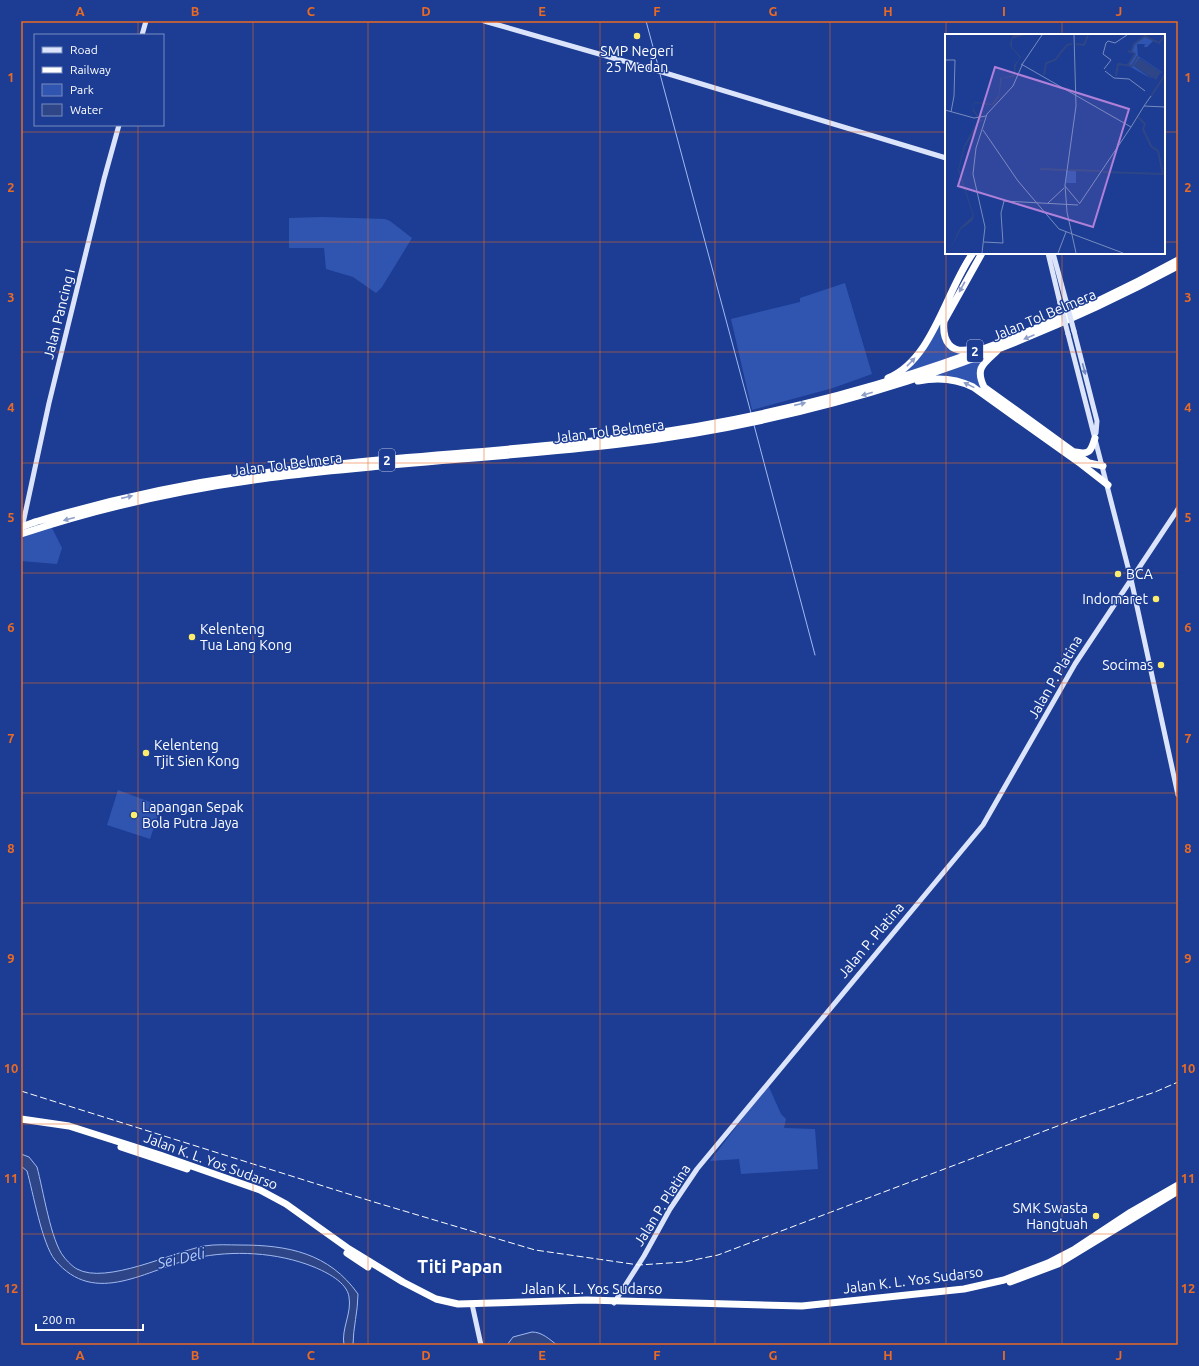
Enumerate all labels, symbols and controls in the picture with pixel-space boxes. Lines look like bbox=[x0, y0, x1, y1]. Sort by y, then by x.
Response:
text: A bbox=[75, 4, 85, 18]
text: B bbox=[191, 4, 200, 18]
text: C bbox=[307, 4, 316, 18]
text: D bbox=[421, 4, 431, 18]
text: E bbox=[538, 4, 546, 18]
text: F bbox=[653, 4, 661, 18]
text: G bbox=[769, 4, 778, 18]
text: H bbox=[883, 4, 893, 18]
text: I bbox=[1002, 4, 1006, 18]
text: J bbox=[1116, 4, 1122, 18]
marker: SMP Negeri 25 Medan bbox=[632, 31, 642, 41]
legend bbox=[34, 34, 164, 126]
inset map bbox=[945, 34, 1165, 254]
text: Road bbox=[70, 43, 98, 56]
place label: SMP Negeri 25 Medan bbox=[600, 43, 674, 75]
text: Railway bbox=[70, 63, 111, 76]
text: 1 bbox=[7, 70, 15, 84]
text: 1 bbox=[1184, 70, 1192, 84]
text: Park bbox=[70, 83, 94, 96]
text: Water bbox=[70, 103, 103, 116]
text: 2 bbox=[7, 180, 15, 194]
text: 2 bbox=[1184, 180, 1192, 194]
street label: Jalan Pancing I bbox=[40, 267, 78, 361]
one-way arrow bbox=[958, 281, 965, 292]
street label: Jalan Tol Belmera bbox=[990, 286, 1098, 344]
text: 3 bbox=[7, 290, 15, 304]
text: 3 bbox=[1184, 290, 1192, 304]
one-way arrow bbox=[1023, 335, 1035, 341]
road number: 2 bbox=[967, 340, 983, 362]
one-way arrow bbox=[906, 357, 916, 367]
one-way arrow bbox=[1081, 363, 1087, 375]
one-way arrow bbox=[963, 382, 975, 388]
one-way arrow bbox=[860, 391, 872, 397]
text: 4 bbox=[7, 400, 15, 414]
text: 4 bbox=[1184, 400, 1192, 414]
one-way arrow bbox=[794, 401, 806, 407]
street label: Jalan Tol Belmera bbox=[553, 416, 665, 446]
street label: Jalan Tol Belmera bbox=[231, 449, 343, 479]
road number: 2 bbox=[379, 449, 395, 471]
one-way arrow bbox=[121, 494, 133, 500]
text: 5 bbox=[7, 510, 15, 524]
text: 5 bbox=[1184, 510, 1192, 524]
one-way arrow bbox=[63, 516, 75, 522]
place label: BCA bbox=[1126, 566, 1153, 582]
marker: BCA bbox=[1113, 569, 1123, 579]
place label: Indomaret bbox=[1082, 591, 1148, 607]
marker: Indomaret bbox=[1151, 594, 1161, 604]
text: 6 bbox=[7, 620, 15, 634]
text: 6 bbox=[1184, 620, 1192, 634]
place label: Kelenteng Tua Lang Kong bbox=[200, 621, 292, 653]
marker: Kelenteng Tua Lang Kong bbox=[187, 632, 197, 642]
street label: Jalan P. Platina bbox=[1025, 633, 1085, 721]
place label: Socimas bbox=[1102, 657, 1153, 673]
marker: Socimas bbox=[1156, 660, 1166, 670]
text: 7 bbox=[7, 731, 15, 745]
text: 7 bbox=[1184, 731, 1192, 745]
place label: Kelenteng Tjit Sien Kong bbox=[154, 737, 240, 769]
marker: Kelenteng Tjit Sien Kong bbox=[141, 748, 151, 758]
place label: Lapangan Sepak Bola Putra Jaya bbox=[142, 799, 244, 831]
marker: Lapangan Sepak Bola Putra Jaya bbox=[129, 810, 139, 820]
text: 8 bbox=[7, 841, 15, 855]
text: 8 bbox=[1184, 841, 1192, 855]
street label: Jalan P. Platina bbox=[835, 899, 907, 981]
text: 9 bbox=[7, 951, 15, 965]
text: 9 bbox=[1184, 951, 1192, 965]
text: 10 bbox=[4, 1061, 18, 1075]
text: 10 bbox=[1181, 1061, 1195, 1075]
street label: Jalan K. L. Yos Sudarso bbox=[142, 1129, 280, 1193]
street label: Jalan P. Platina bbox=[630, 1161, 694, 1249]
text: 11 bbox=[4, 1171, 18, 1185]
text: 11 bbox=[1181, 1171, 1195, 1185]
place label: SMK Swasta Hangtuah bbox=[1013, 1200, 1088, 1232]
marker: SMK Swasta Hangtuah bbox=[1091, 1211, 1101, 1221]
water label: Sei Deli bbox=[155, 1244, 208, 1272]
district label: Titi Papan bbox=[417, 1256, 503, 1276]
street label: Jalan K. L. Yos Sudarso bbox=[842, 1263, 984, 1297]
text: 12 bbox=[4, 1281, 18, 1295]
street label: Jalan K. L. Yos Sudarso bbox=[522, 1281, 662, 1297]
text: 12 bbox=[1181, 1281, 1195, 1295]
scale bar bbox=[36, 1306, 143, 1332]
text: 200 m bbox=[42, 1313, 75, 1326]
text: A bbox=[75, 1348, 85, 1362]
text: B bbox=[191, 1348, 200, 1362]
text: C bbox=[307, 1348, 316, 1362]
text: D bbox=[421, 1348, 431, 1362]
text: E bbox=[538, 1348, 546, 1362]
text: F bbox=[653, 1348, 661, 1362]
text: G bbox=[769, 1348, 778, 1362]
text: H bbox=[883, 1348, 893, 1362]
text: I bbox=[1002, 1348, 1006, 1362]
text: J bbox=[1116, 1348, 1122, 1362]

